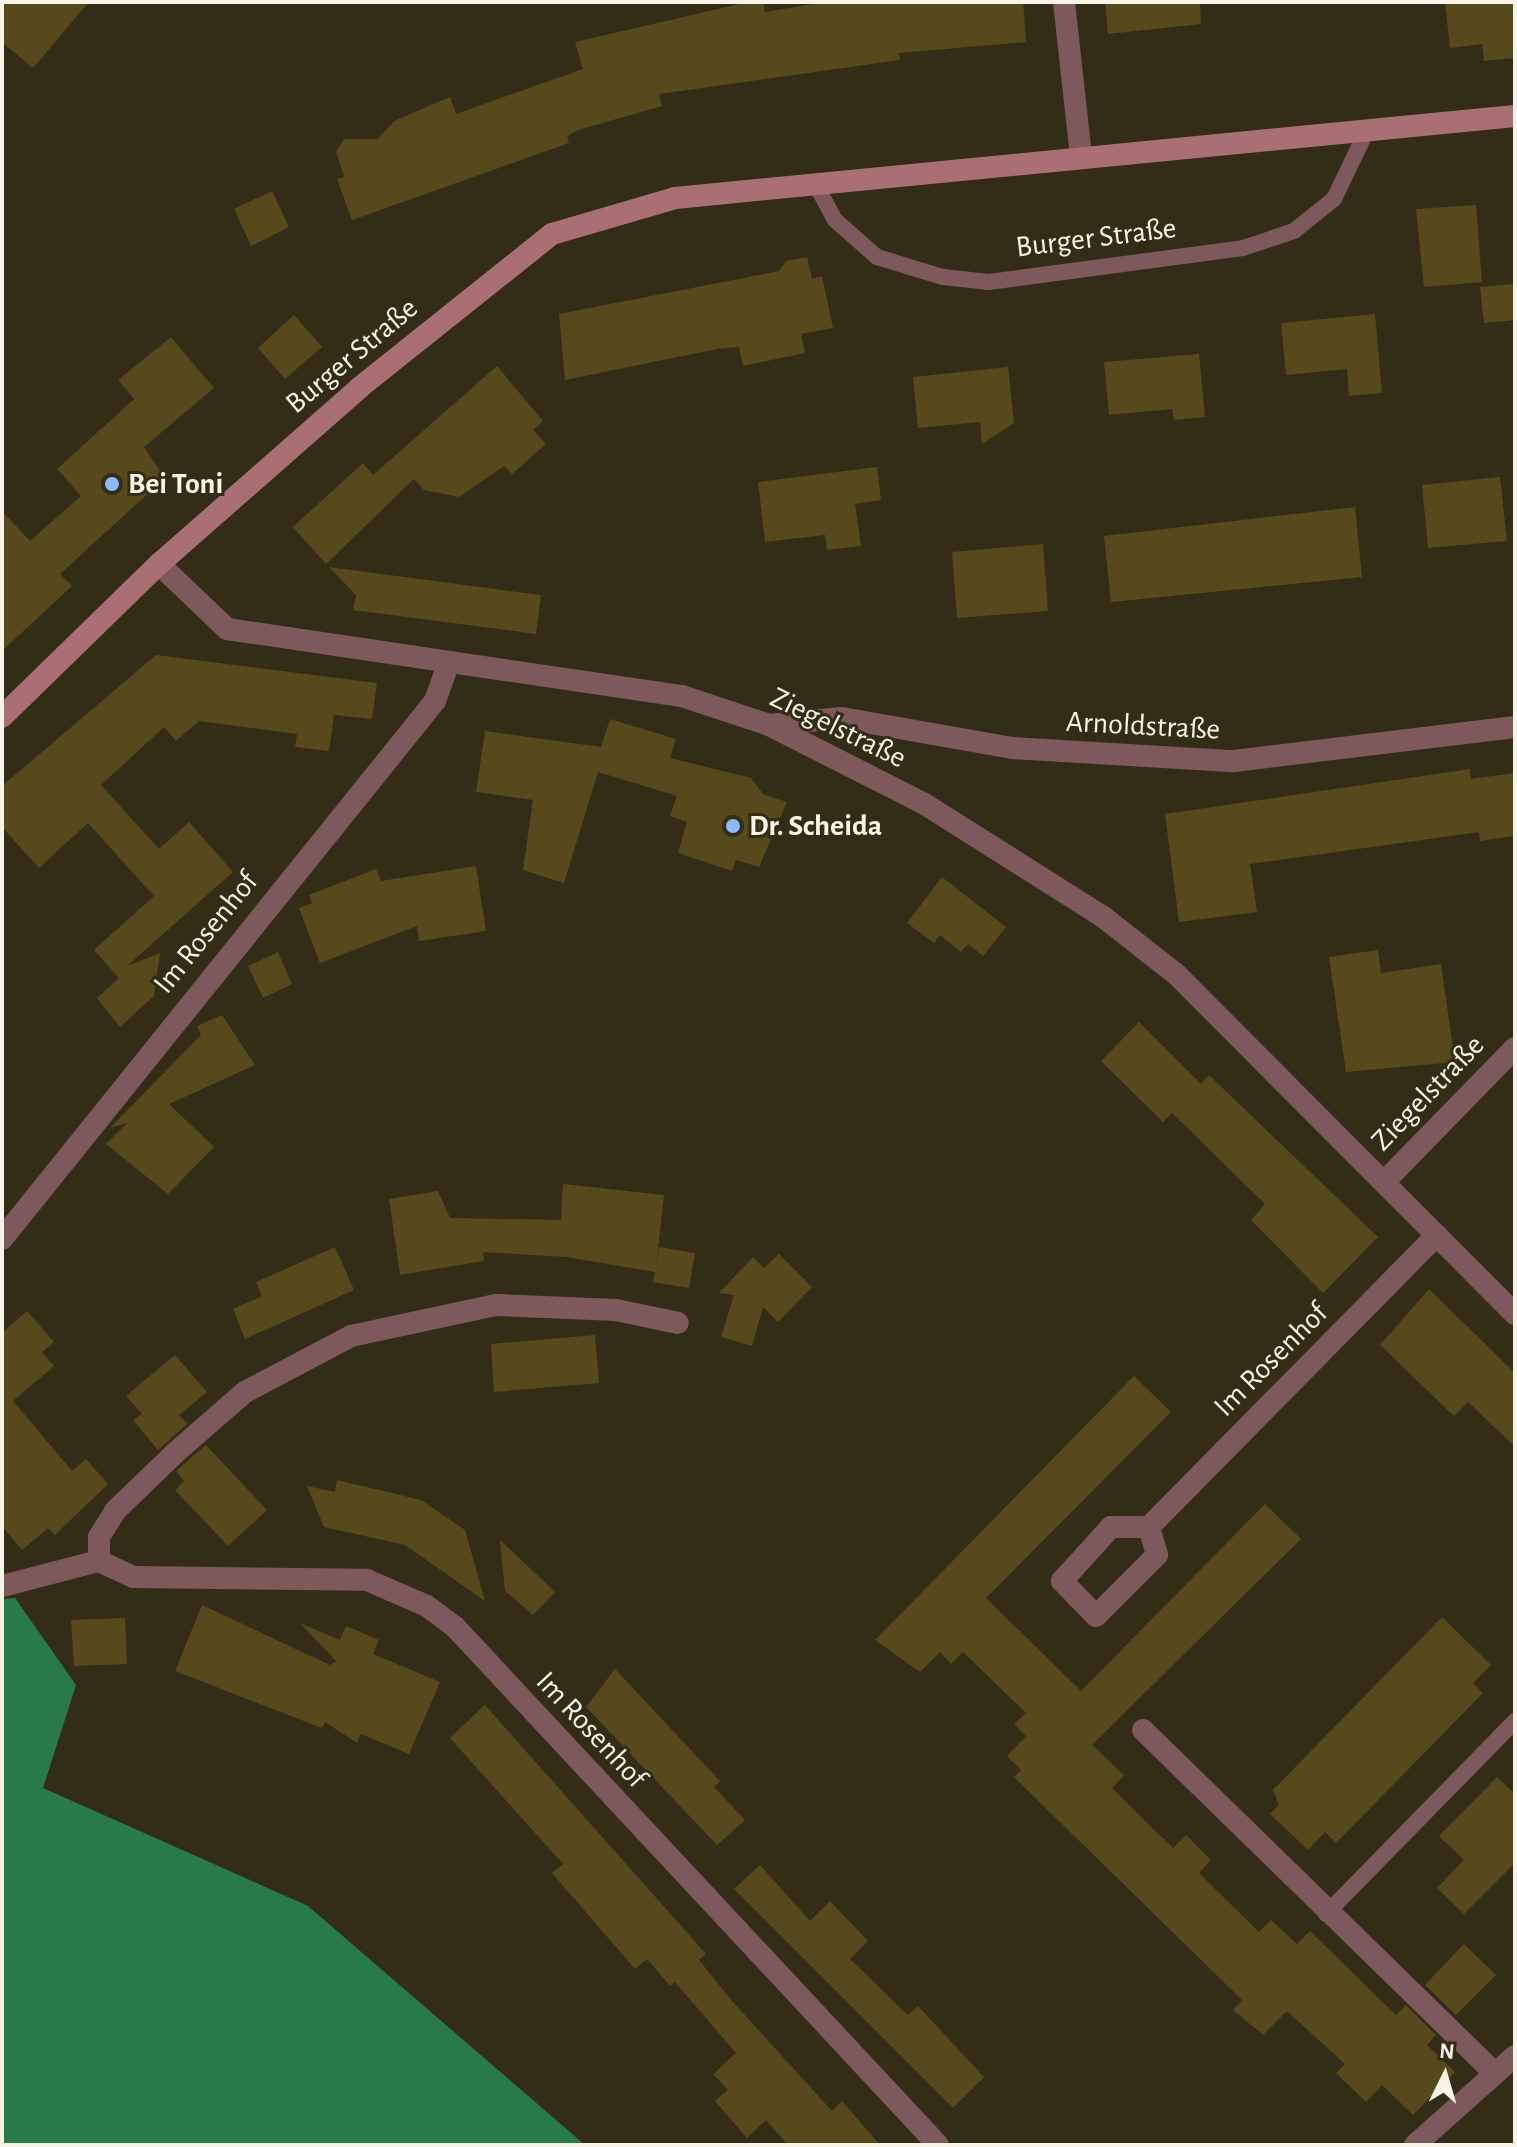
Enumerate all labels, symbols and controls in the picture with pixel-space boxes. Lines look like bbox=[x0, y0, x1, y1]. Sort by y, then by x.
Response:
street label: Burger Straße bbox=[1014, 210, 1178, 266]
street label: Burger Straße bbox=[279, 290, 425, 422]
place label: Bei Toni bbox=[128, 466, 223, 502]
marker: Bei Toni bbox=[103, 475, 121, 493]
street label: Ziegelstraße bbox=[764, 680, 912, 776]
street label: Arnoldstraße bbox=[1065, 704, 1221, 748]
place label: Dr. Scheida bbox=[749, 808, 882, 844]
marker: Dr. Scheida bbox=[724, 817, 742, 835]
street label: Im Rosenhof bbox=[146, 865, 266, 1001]
street label: Ziegelstraße bbox=[1364, 1028, 1492, 1158]
street label: Im Rosenhof bbox=[1207, 1296, 1335, 1424]
street label: Im Rosenhof bbox=[528, 1664, 654, 1796]
north arrow bbox=[1405, 2035, 1485, 2115]
text: N bbox=[1439, 2039, 1456, 2063]

